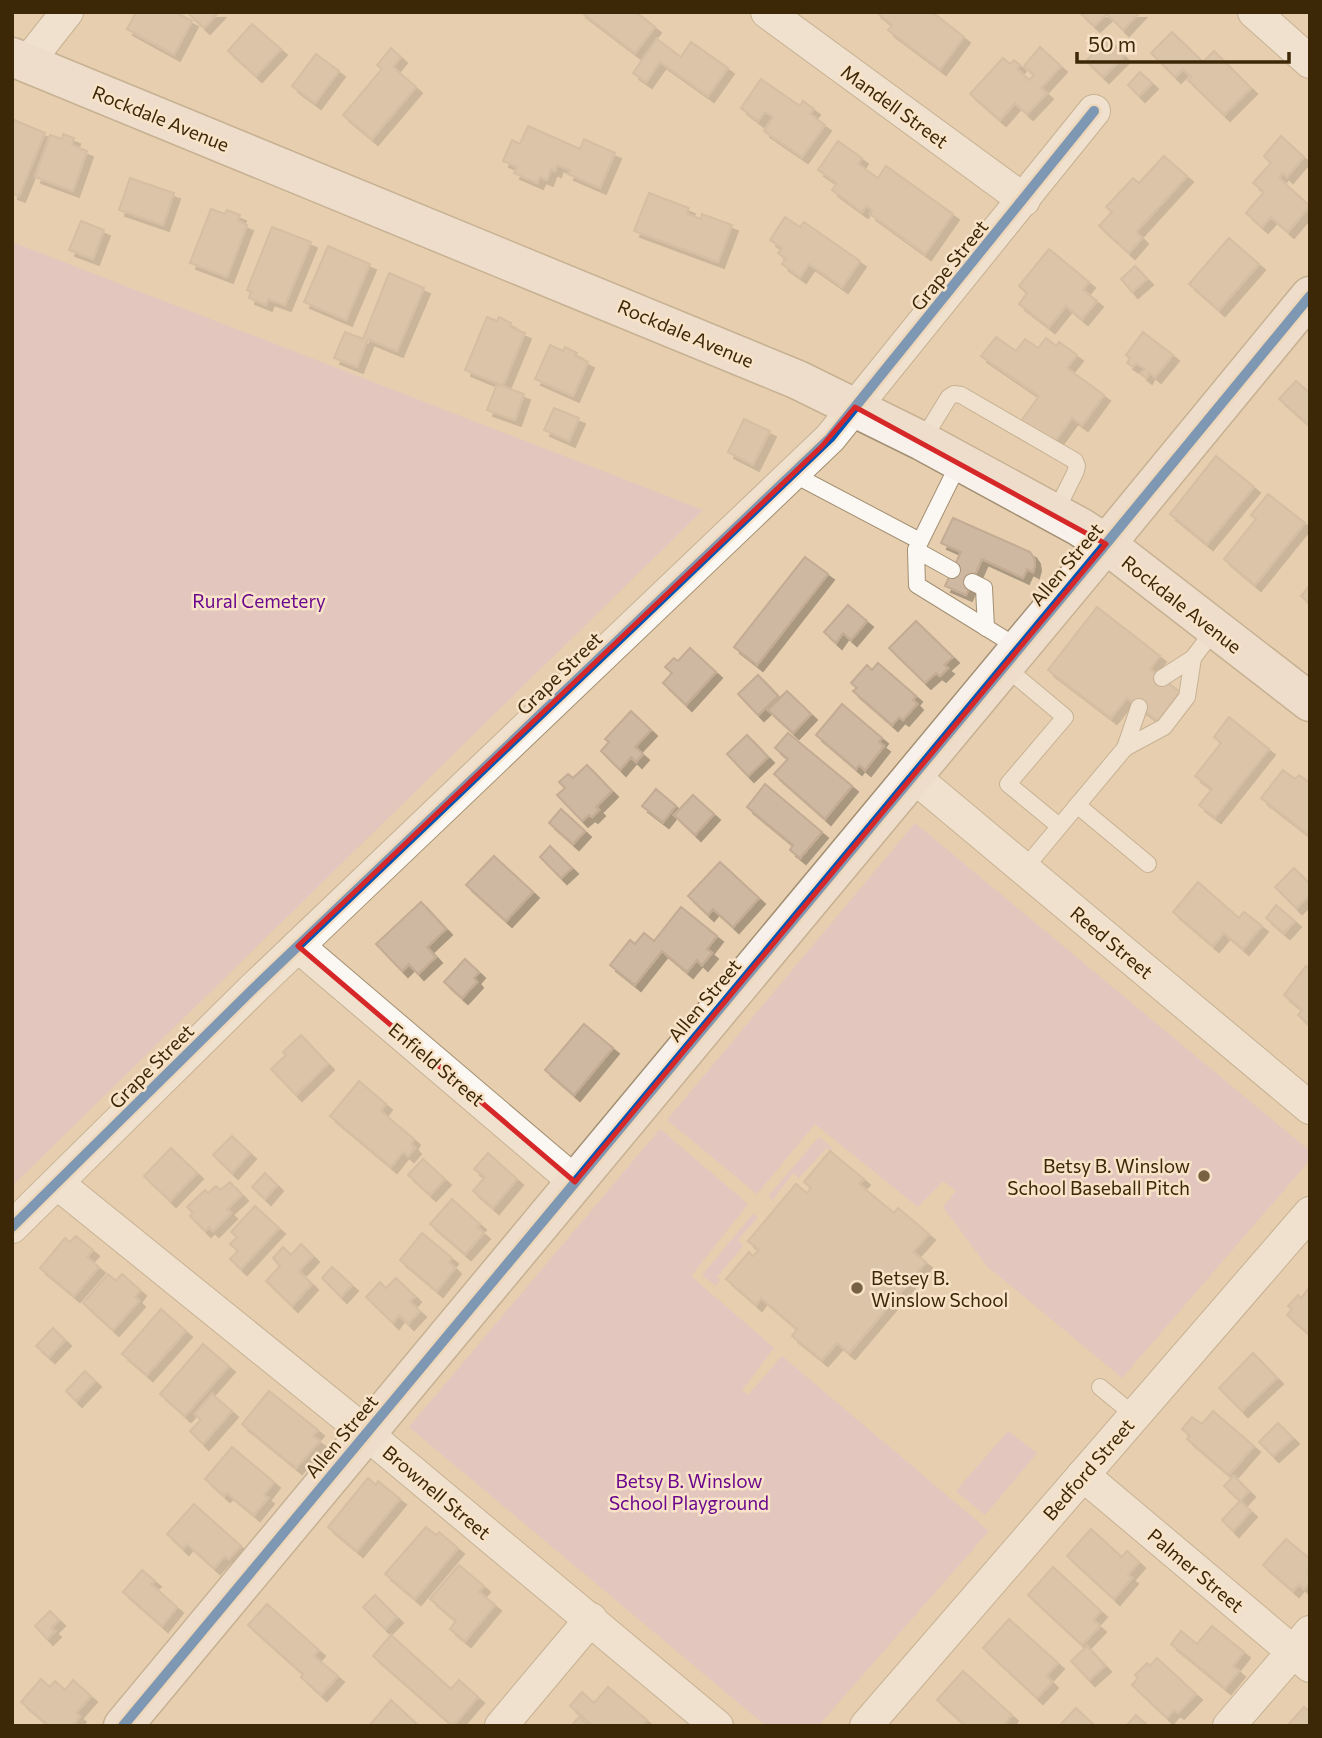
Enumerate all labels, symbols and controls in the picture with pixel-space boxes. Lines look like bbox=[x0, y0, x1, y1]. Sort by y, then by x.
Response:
scale bar bbox=[1077, 21, 1289, 65]
text: 50 m bbox=[1088, 31, 1136, 56]
street label: Mandell Street bbox=[837, 59, 953, 153]
street label: Rockdale Avenue bbox=[89, 80, 233, 156]
street label: Grape Street bbox=[905, 215, 993, 315]
street label: Rockdale Avenue bbox=[615, 294, 757, 372]
street label: Allen Street bbox=[1025, 518, 1107, 610]
street label: Rockdale Avenue bbox=[1118, 550, 1246, 658]
park label: Rural Cemetery bbox=[192, 589, 326, 612]
street label: Grape Street bbox=[511, 626, 607, 719]
street label: Reed Street bbox=[1066, 901, 1158, 983]
street label: Allen Street bbox=[663, 954, 745, 1046]
street label: Enfield Street bbox=[385, 1017, 490, 1111]
street label: Grape Street bbox=[104, 1019, 198, 1113]
place label: Betsy B. Winslow School Baseball Pitch bbox=[1007, 1154, 1190, 1199]
marker: Betsy B. Winslow School Baseball Pitch bbox=[1196, 1168, 1212, 1184]
place label: Betsey B. Winslow School bbox=[871, 1266, 1008, 1311]
marker: Betsey B. Winslow School bbox=[849, 1280, 865, 1296]
street label: Allen Street bbox=[300, 1390, 382, 1482]
street label: Bedford Street bbox=[1038, 1413, 1139, 1525]
street label: Brownell Street bbox=[378, 1440, 496, 1544]
park label: Betsy B. Winslow School Playground bbox=[609, 1469, 769, 1514]
street label: Palmer Street bbox=[1143, 1523, 1249, 1617]

